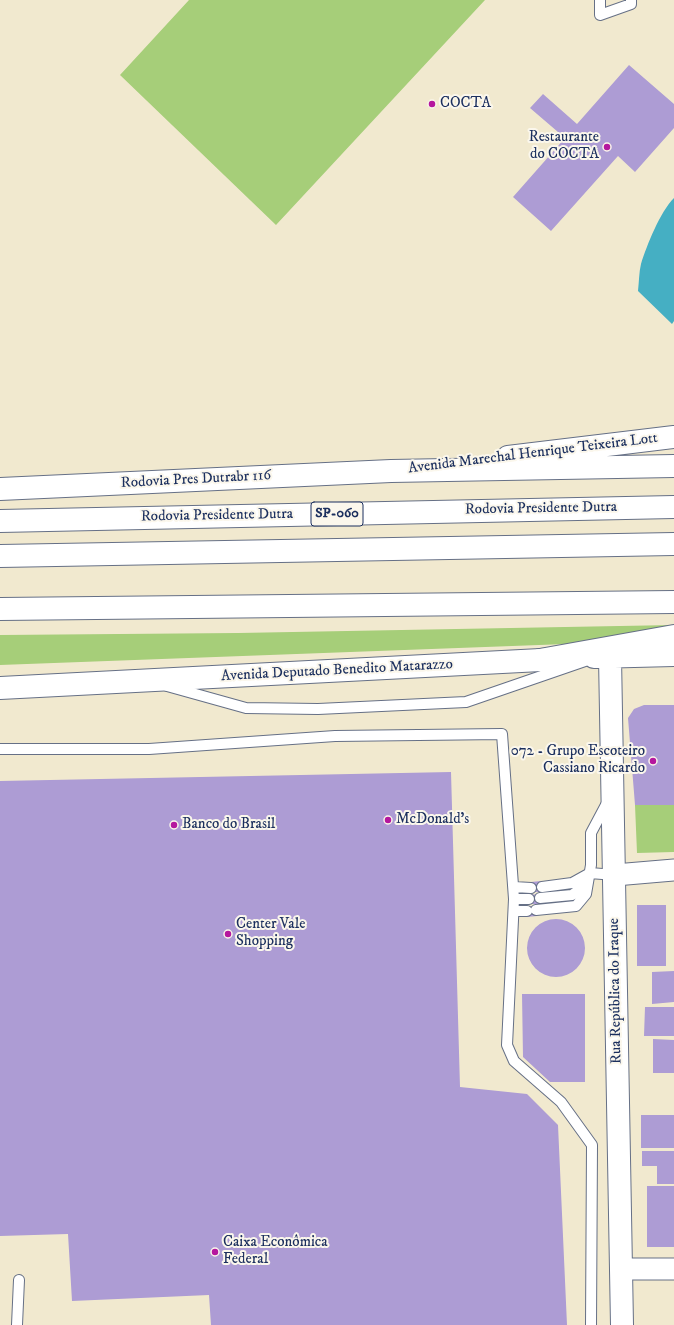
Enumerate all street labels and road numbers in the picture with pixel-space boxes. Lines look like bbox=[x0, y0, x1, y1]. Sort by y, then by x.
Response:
street label: Avenida Marechal Henrique Teixeira Lott bbox=[407, 430, 659, 478]
street label: Rodovia Pres Dutrabr 116 bbox=[120, 467, 272, 493]
street label: Rodovia Presidente Dutra bbox=[465, 499, 617, 519]
road number: SP-060 bbox=[311, 502, 363, 526]
street label: Rodovia Presidente Dutra bbox=[141, 506, 293, 526]
street label: Avenida Deputado Benedito Matarazzo bbox=[221, 656, 453, 686]
street label: Rua República do Iraque bbox=[606, 918, 626, 1064]

